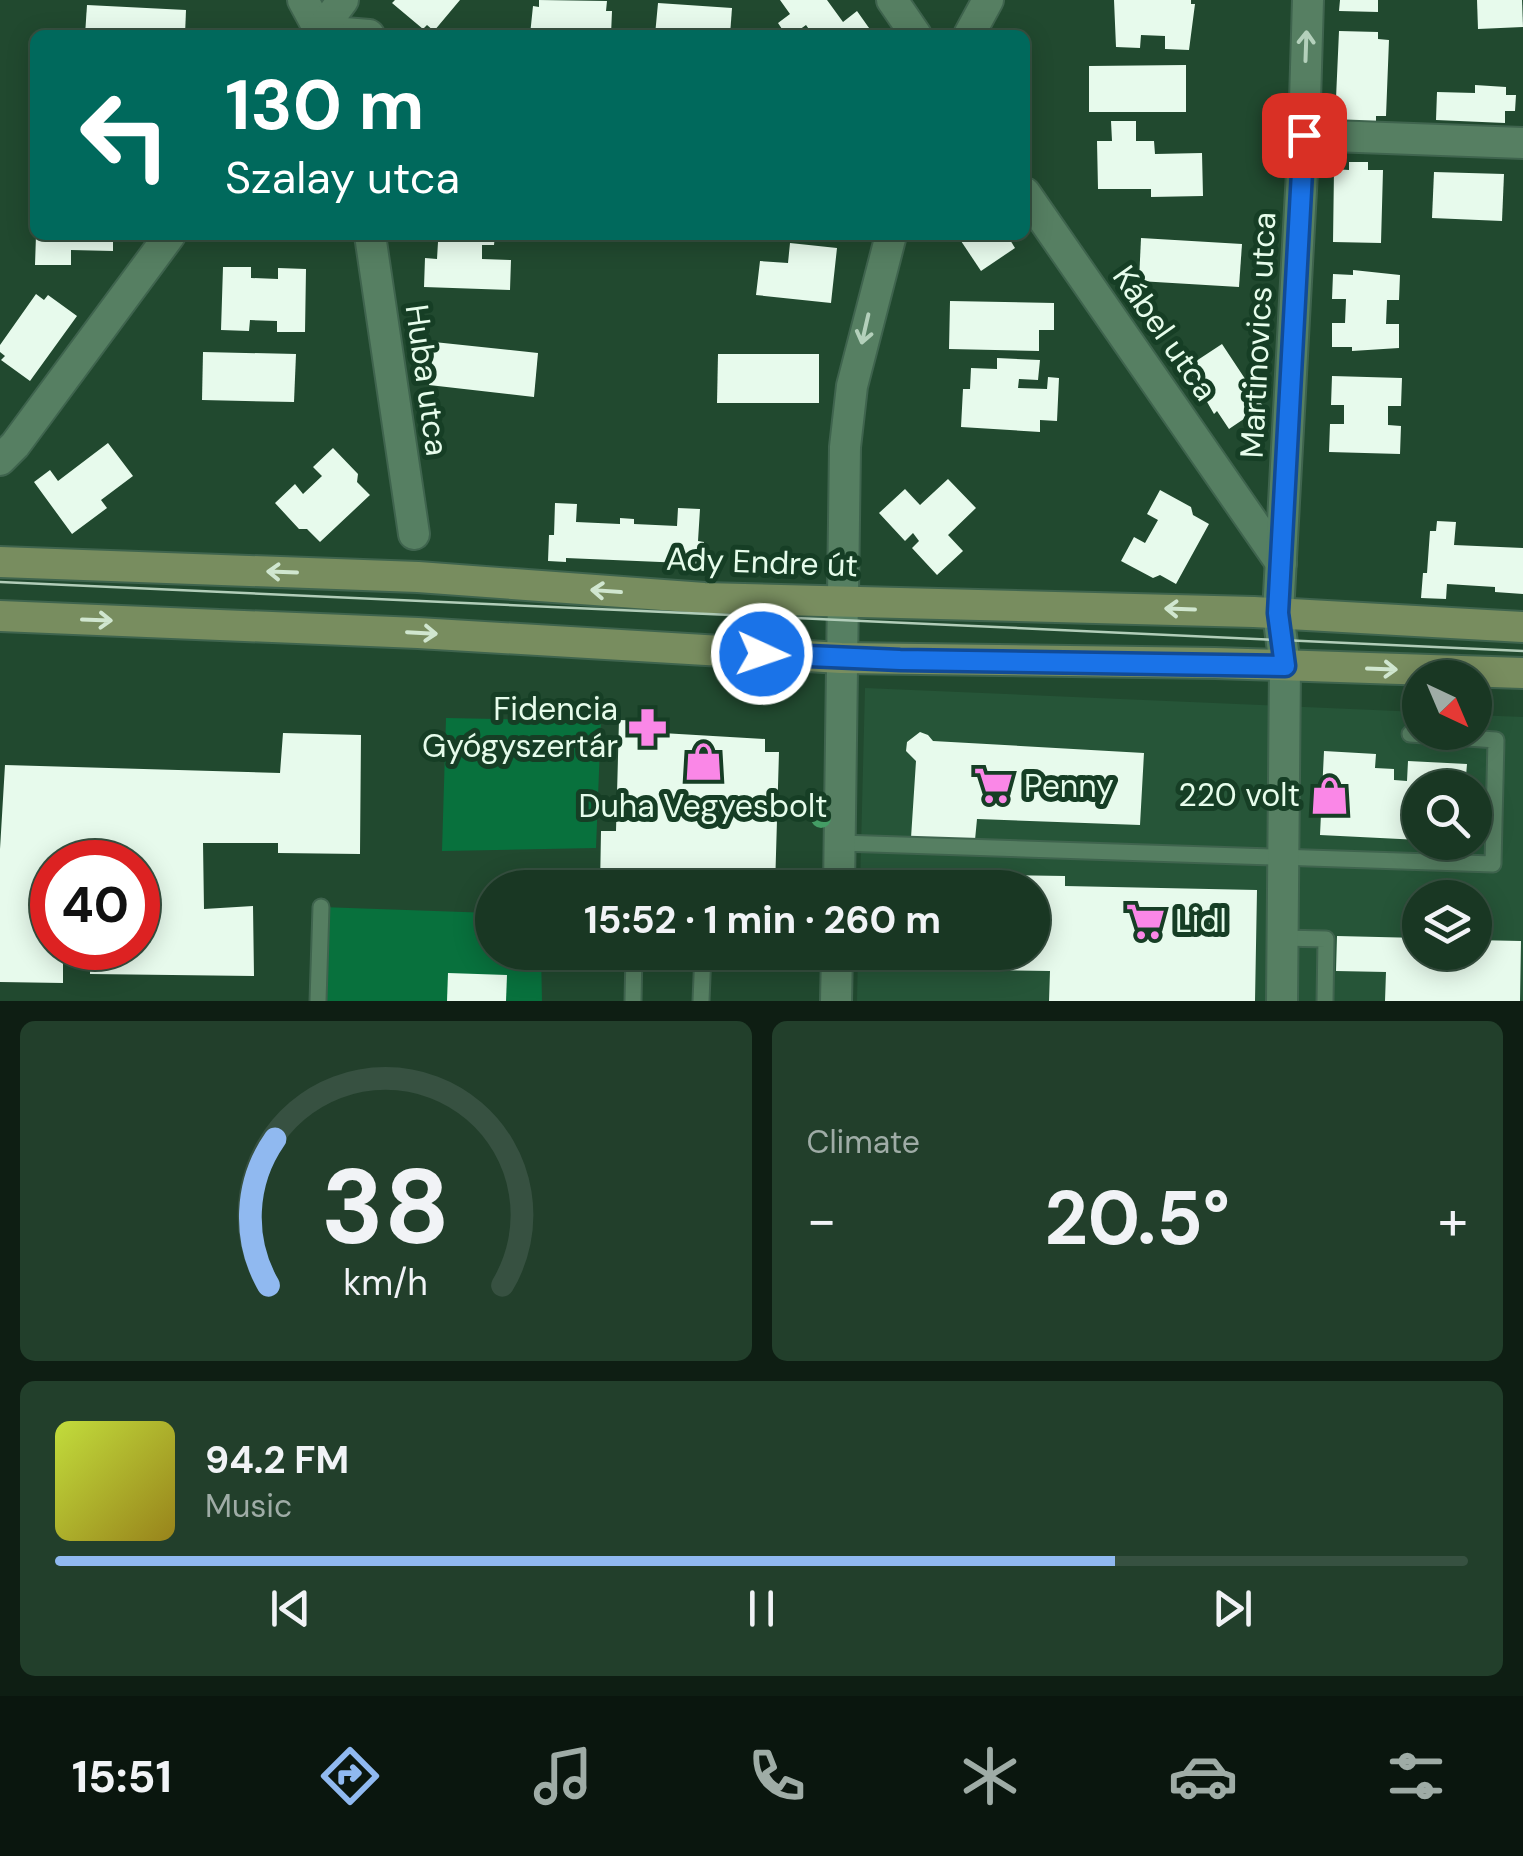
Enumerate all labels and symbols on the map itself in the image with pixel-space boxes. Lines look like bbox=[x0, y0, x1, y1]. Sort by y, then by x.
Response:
one-way arrow bbox=[1297, 31, 1316, 63]
pin bbox=[1262, 93, 1347, 178]
street label: Martinovics utca bbox=[1231, 211, 1285, 459]
street label: Kábel utca bbox=[1103, 257, 1227, 409]
street label: Huba utca bbox=[396, 302, 458, 458]
one-way arrow bbox=[855, 312, 873, 344]
street label: Ady Endre út bbox=[665, 538, 859, 586]
one-way arrow bbox=[266, 563, 298, 582]
one-way arrow bbox=[591, 581, 623, 600]
one-way arrow bbox=[1165, 600, 1197, 619]
position arrow bbox=[710, 602, 814, 706]
one-way arrow bbox=[81, 611, 113, 630]
one-way arrow bbox=[406, 624, 438, 643]
one-way arrow bbox=[1366, 660, 1398, 679]
north arrow bbox=[1402, 660, 1492, 750]
place label: Fidencia Gyógyszertár bbox=[422, 688, 618, 767]
pharmacy icon: Fidencia Gyógyszertár bbox=[627, 706, 669, 748]
shop icon: Duha Vegyesbolt bbox=[682, 740, 724, 782]
supermarket icon: Penny bbox=[973, 765, 1015, 807]
place label: Penny bbox=[1024, 765, 1114, 807]
place label: 220 volt bbox=[1178, 774, 1300, 816]
shop icon: 220 volt bbox=[1309, 774, 1351, 816]
place label: Duha Vegyesbolt bbox=[578, 785, 828, 827]
speed limit sign: 40 bbox=[30, 840, 160, 970]
supermarket icon: Lidl bbox=[1124, 900, 1166, 942]
place label: Lidl bbox=[1175, 900, 1227, 942]

